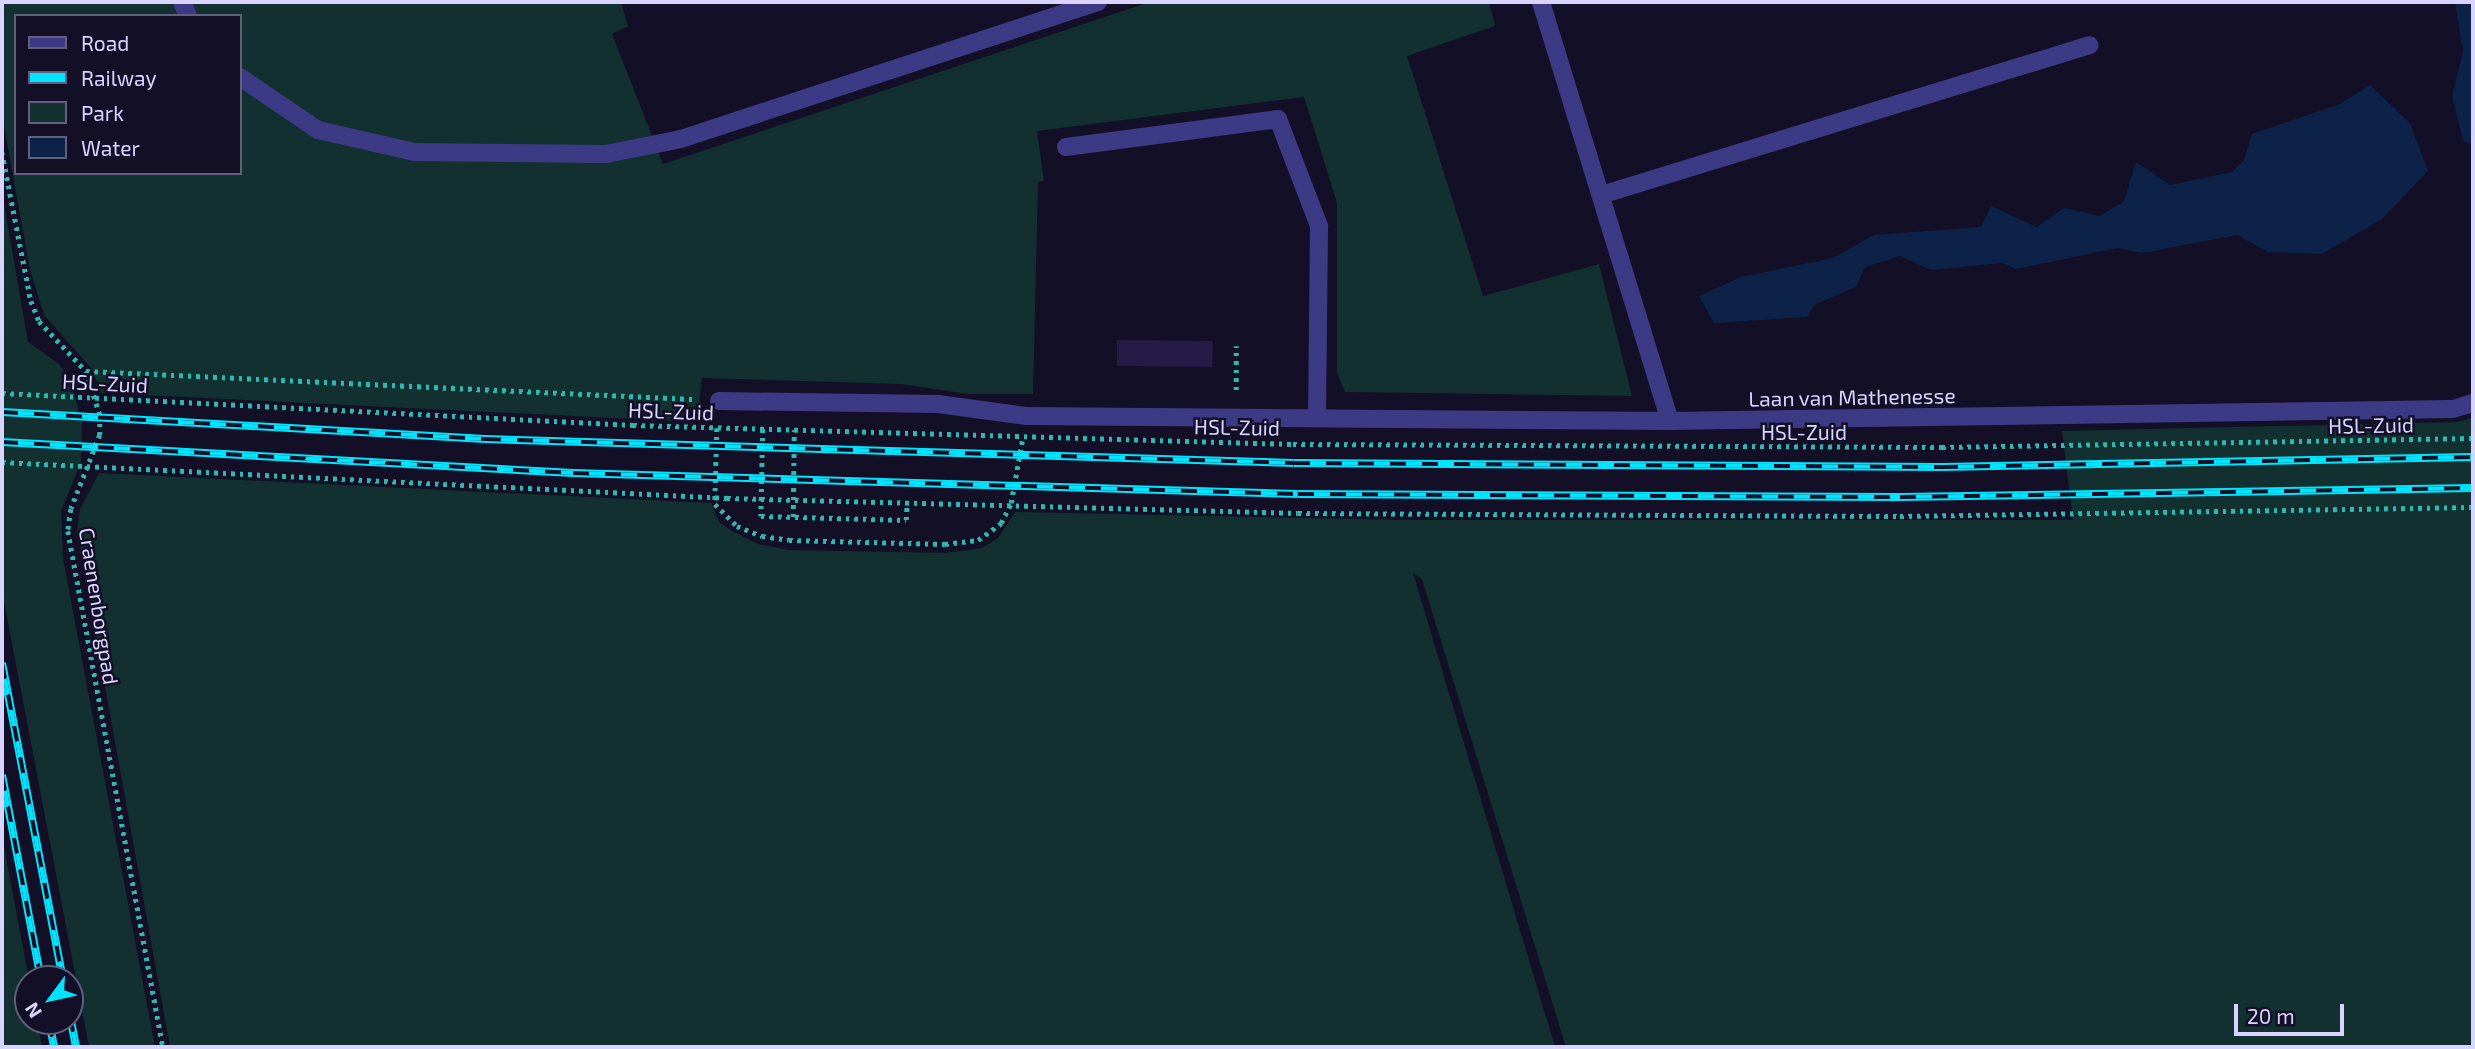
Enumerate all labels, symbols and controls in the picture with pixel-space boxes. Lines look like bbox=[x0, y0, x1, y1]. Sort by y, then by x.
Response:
legend bbox=[14, 14, 242, 175]
text: Road bbox=[81, 30, 129, 55]
text: Railway bbox=[81, 65, 157, 90]
text: Park bbox=[81, 100, 124, 125]
text: Water bbox=[81, 135, 140, 160]
street label: HSL-Zuid bbox=[61, 368, 149, 398]
street label: Laan van Mathenesse bbox=[1748, 383, 1956, 411]
street label: HSL-Zuid bbox=[628, 397, 714, 425]
street label: HSL-Zuid bbox=[2328, 412, 2414, 438]
street label: HSL-Zuid bbox=[1194, 414, 1280, 440]
street label: HSL-Zuid bbox=[1761, 419, 1847, 445]
street label: Craenenborgpad bbox=[74, 526, 124, 686]
north arrow bbox=[14, 965, 84, 1035]
scale bar bbox=[2237, 990, 2347, 1034]
text: N bbox=[19, 999, 46, 1023]
text: 20 m bbox=[2247, 1003, 2295, 1028]

